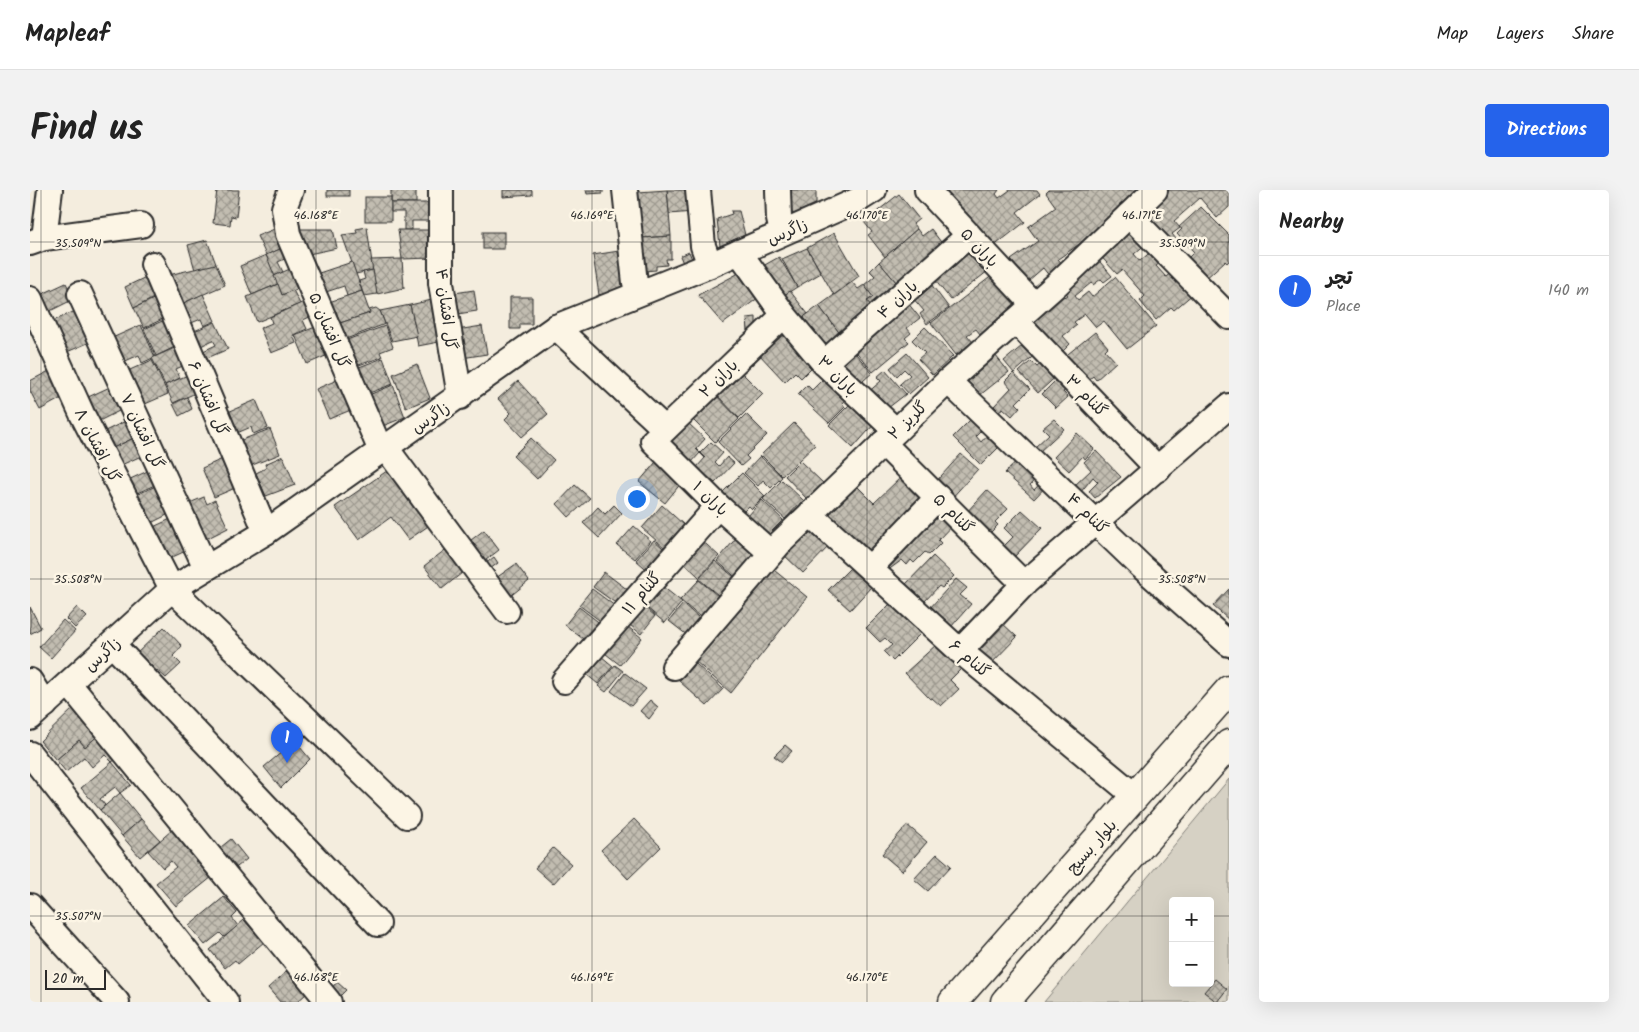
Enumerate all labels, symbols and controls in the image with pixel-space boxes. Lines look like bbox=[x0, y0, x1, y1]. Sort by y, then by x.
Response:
text: Mapleaf bbox=[25, 15, 109, 54]
text: Map bbox=[1437, 20, 1468, 49]
text: Layers bbox=[1496, 20, 1544, 49]
text: Share bbox=[1572, 20, 1614, 49]
text: Find us bbox=[30, 102, 143, 158]
button: Directions bbox=[1485, 104, 1609, 157]
text: 46.168°E bbox=[294, 206, 339, 225]
text: 46.169°E bbox=[570, 206, 615, 225]
text: 46.170°E bbox=[846, 206, 889, 225]
text: 46.171°E bbox=[1122, 206, 1163, 225]
text: Nearby bbox=[1279, 206, 1344, 239]
street label: زاگرس bbox=[763, 212, 812, 252]
street label: باران ۵ bbox=[954, 222, 1004, 274]
text: 35.509°N bbox=[55, 234, 101, 253]
text: 35.509°N bbox=[1159, 234, 1205, 253]
text: تچر bbox=[1326, 264, 1352, 294]
street label: گل افشان ۴ bbox=[428, 267, 463, 351]
street label: باران ۴ bbox=[872, 275, 924, 325]
text: 1 bbox=[1293, 278, 1297, 303]
text: 140 m bbox=[1548, 278, 1589, 303]
street label: گل افشان ۵ bbox=[301, 289, 356, 373]
text: Place bbox=[1326, 294, 1360, 319]
street label: باران ۳ bbox=[811, 350, 863, 402]
street label: باران ۲ bbox=[694, 354, 745, 404]
street label: گل افشان ۶ bbox=[181, 357, 235, 440]
street label: گلنام ۳ bbox=[1059, 369, 1113, 423]
street label: گل افشان ۷ bbox=[113, 390, 170, 474]
street label: زاگرس bbox=[407, 396, 455, 440]
street label: گلریز ۲ bbox=[882, 396, 934, 447]
street label: گل افشان ۸ bbox=[67, 404, 126, 487]
street label: باران ۱ bbox=[686, 476, 734, 523]
your location bbox=[624, 486, 650, 512]
street label: گلنام ۴ bbox=[1060, 487, 1114, 541]
street label: گلنام ۵ bbox=[927, 488, 979, 540]
street label: گلنام ۱۱ bbox=[616, 567, 668, 621]
text: 35.508°N bbox=[54, 570, 102, 589]
text: 35.508°N bbox=[1158, 570, 1206, 589]
street label: زاگرس bbox=[79, 632, 127, 678]
street label: گلنام ۶ bbox=[943, 634, 995, 684]
pin: 1 bbox=[271, 722, 303, 763]
street label: بلوار بسیج bbox=[1061, 814, 1123, 880]
map controls bbox=[1169, 897, 1214, 987]
button: + bbox=[1169, 897, 1214, 942]
text: 35.507°N bbox=[55, 907, 101, 926]
button: − bbox=[1169, 942, 1214, 987]
scale bar bbox=[45, 967, 106, 990]
text: 20 m bbox=[52, 968, 84, 990]
text: 46.168°E bbox=[294, 968, 339, 987]
text: 46.169°E bbox=[570, 968, 615, 987]
text: 46.170°E bbox=[846, 968, 889, 987]

